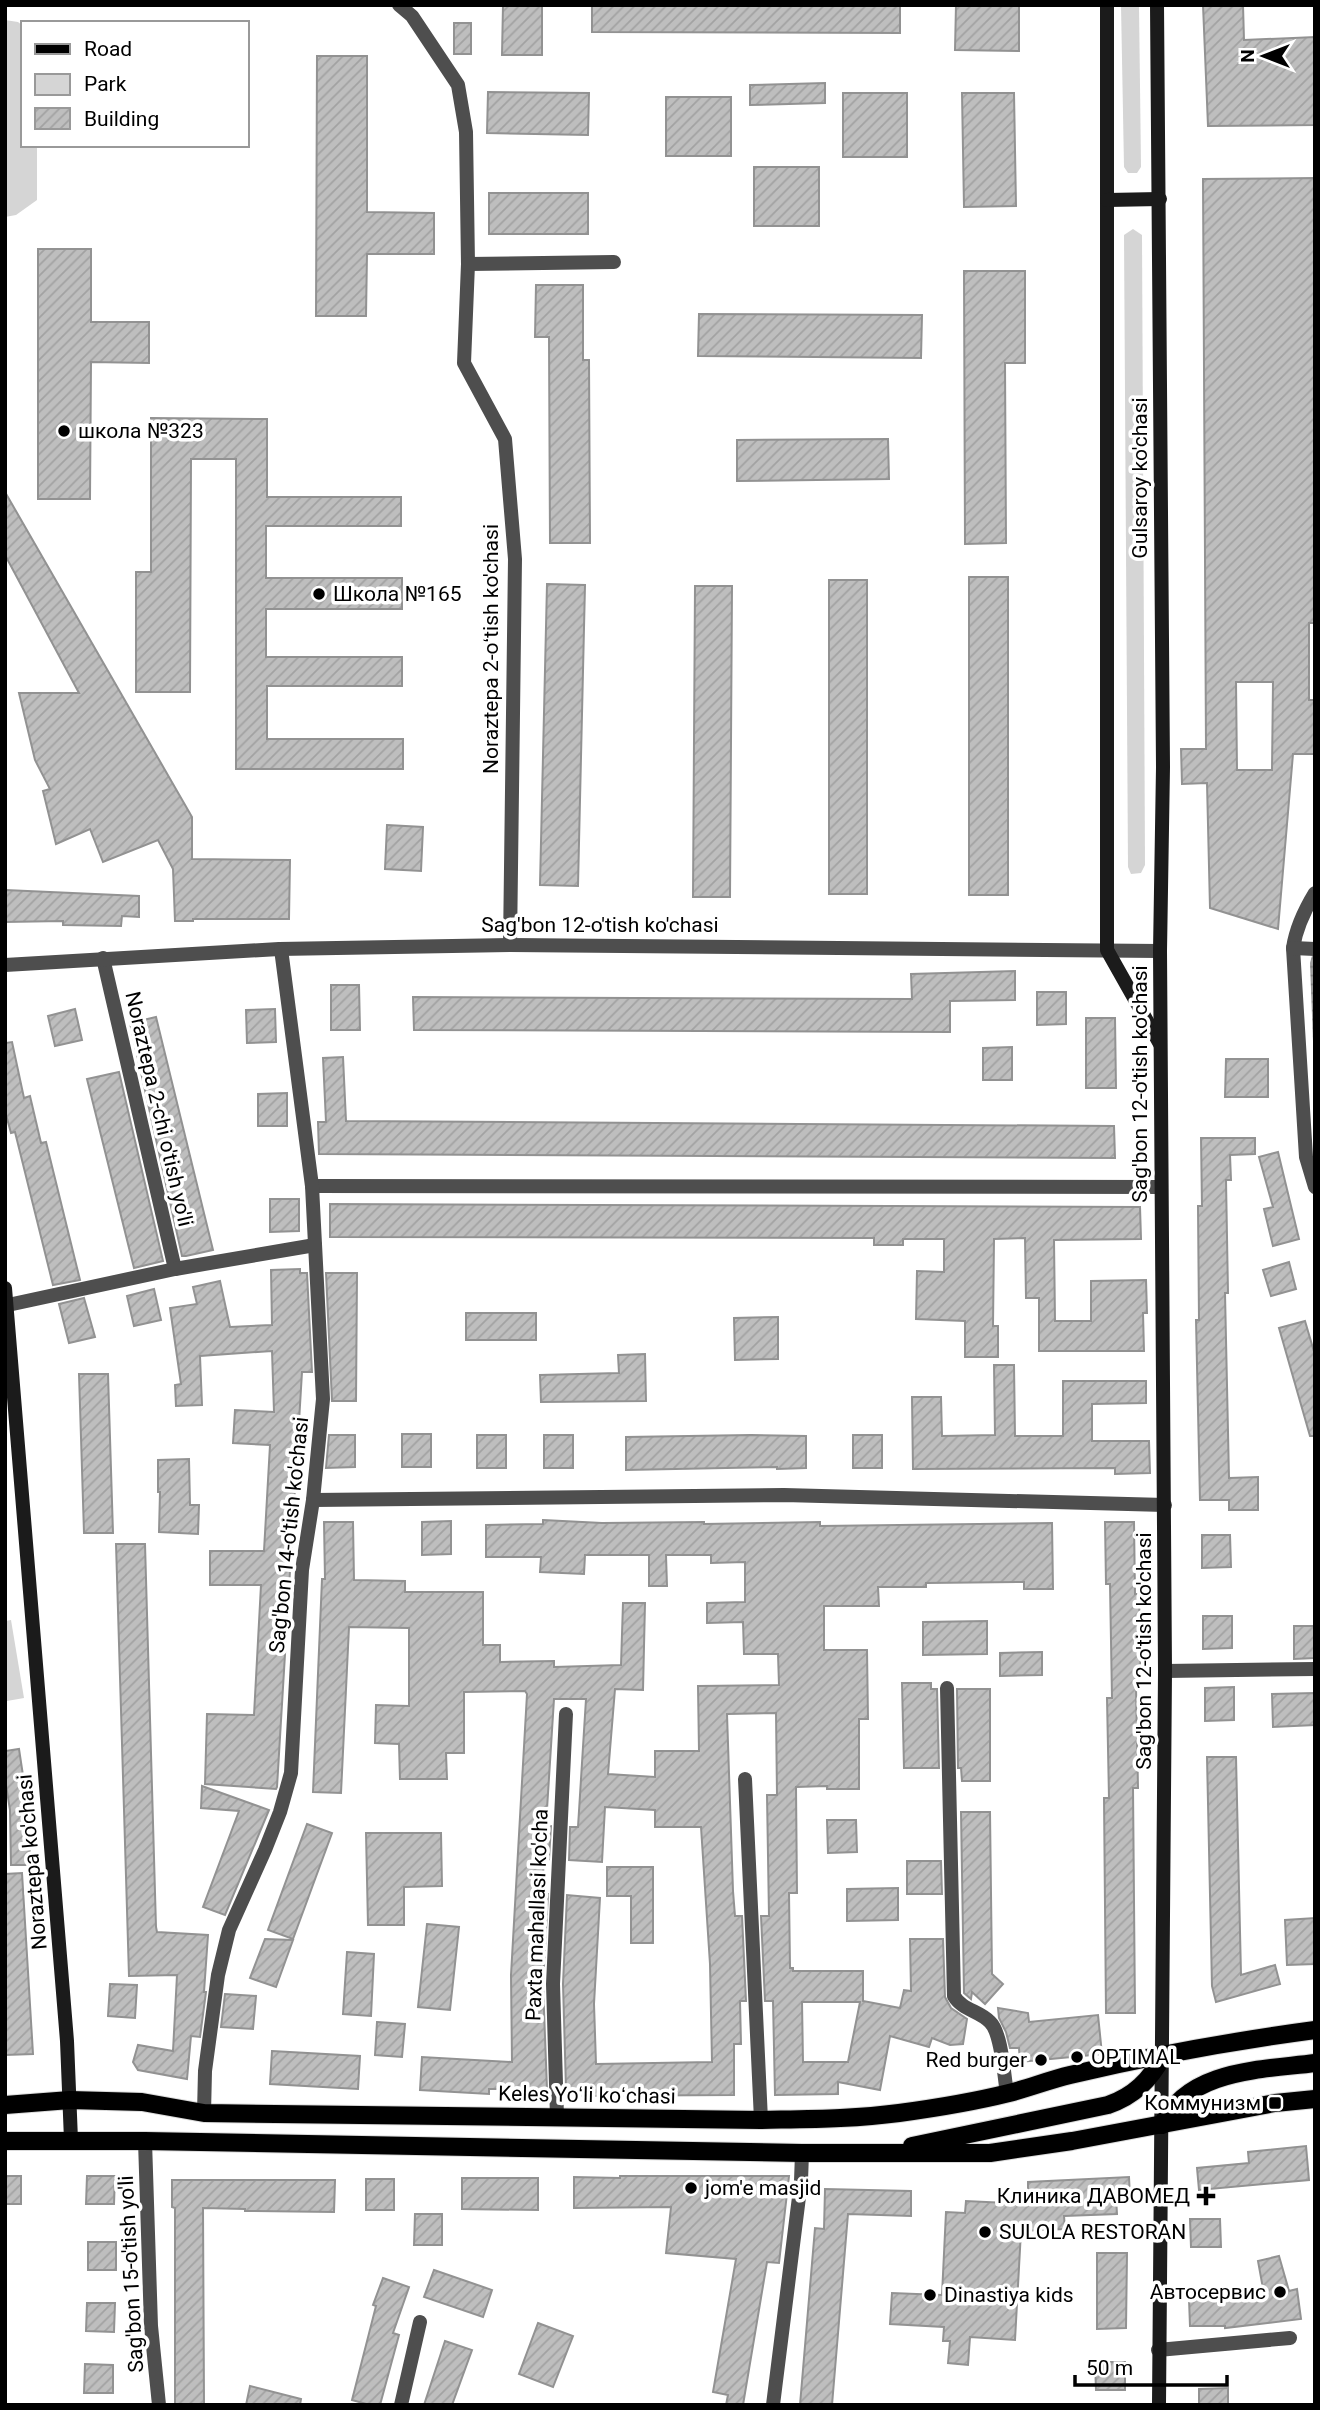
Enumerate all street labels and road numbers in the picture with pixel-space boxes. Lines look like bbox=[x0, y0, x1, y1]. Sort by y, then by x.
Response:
street label: Gulsaroy ko'chasi bbox=[1128, 397, 1152, 559]
street label: Noraztepa 2-oʻtish ko'chasi bbox=[479, 524, 503, 774]
street label: Sag'bon 12-o'tish ko'chasi bbox=[481, 913, 719, 937]
street label: Sag'bon 12-o'tish ko'chasi bbox=[1128, 965, 1152, 1203]
street label: Noraztepa 2-chi o'tish yo'li bbox=[120, 989, 198, 1229]
street label: Sag'bon 14-o'tish ko'chasi bbox=[265, 1416, 313, 1654]
street label: Sag'bon 12-o'tish ko'chasi bbox=[1132, 1532, 1156, 1770]
street label: Noraztepa ko'chasi bbox=[12, 1773, 52, 1951]
street label: Paxta mahallasi ko'cha bbox=[521, 1808, 553, 2022]
street label: Keles Yoʻli koʻchasi bbox=[498, 2081, 676, 2109]
street label: Sag'bon 15-o'tish yo'li bbox=[114, 2175, 148, 2373]

